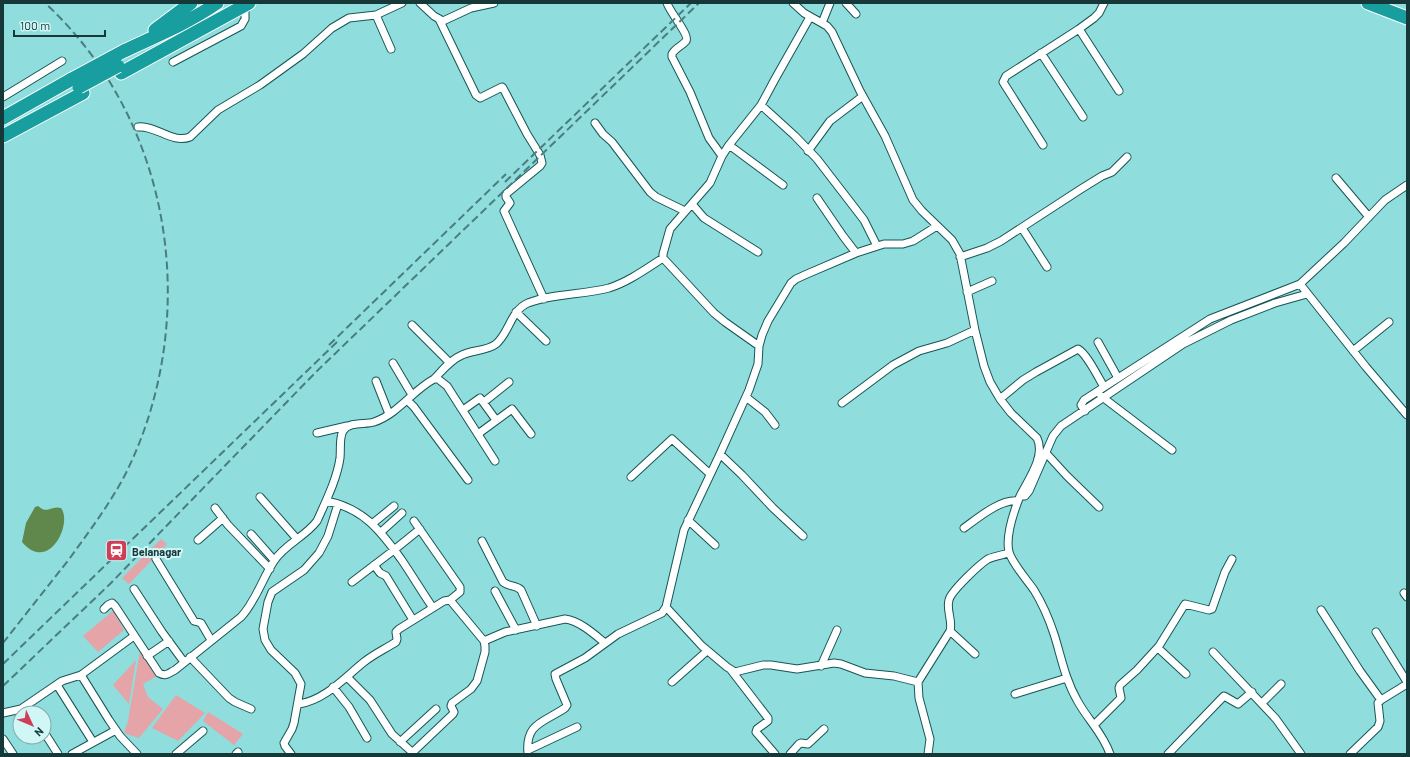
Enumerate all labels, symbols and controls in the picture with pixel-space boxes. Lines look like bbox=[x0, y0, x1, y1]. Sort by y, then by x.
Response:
scale bar bbox=[14, 12, 105, 38]
text: 100 m bbox=[20, 18, 50, 32]
station icon: Belanagar bbox=[103, 538, 129, 564]
place label: Belanagar bbox=[132, 545, 182, 558]
north arrow bbox=[12, 705, 52, 745]
text: N bbox=[32, 725, 47, 739]

